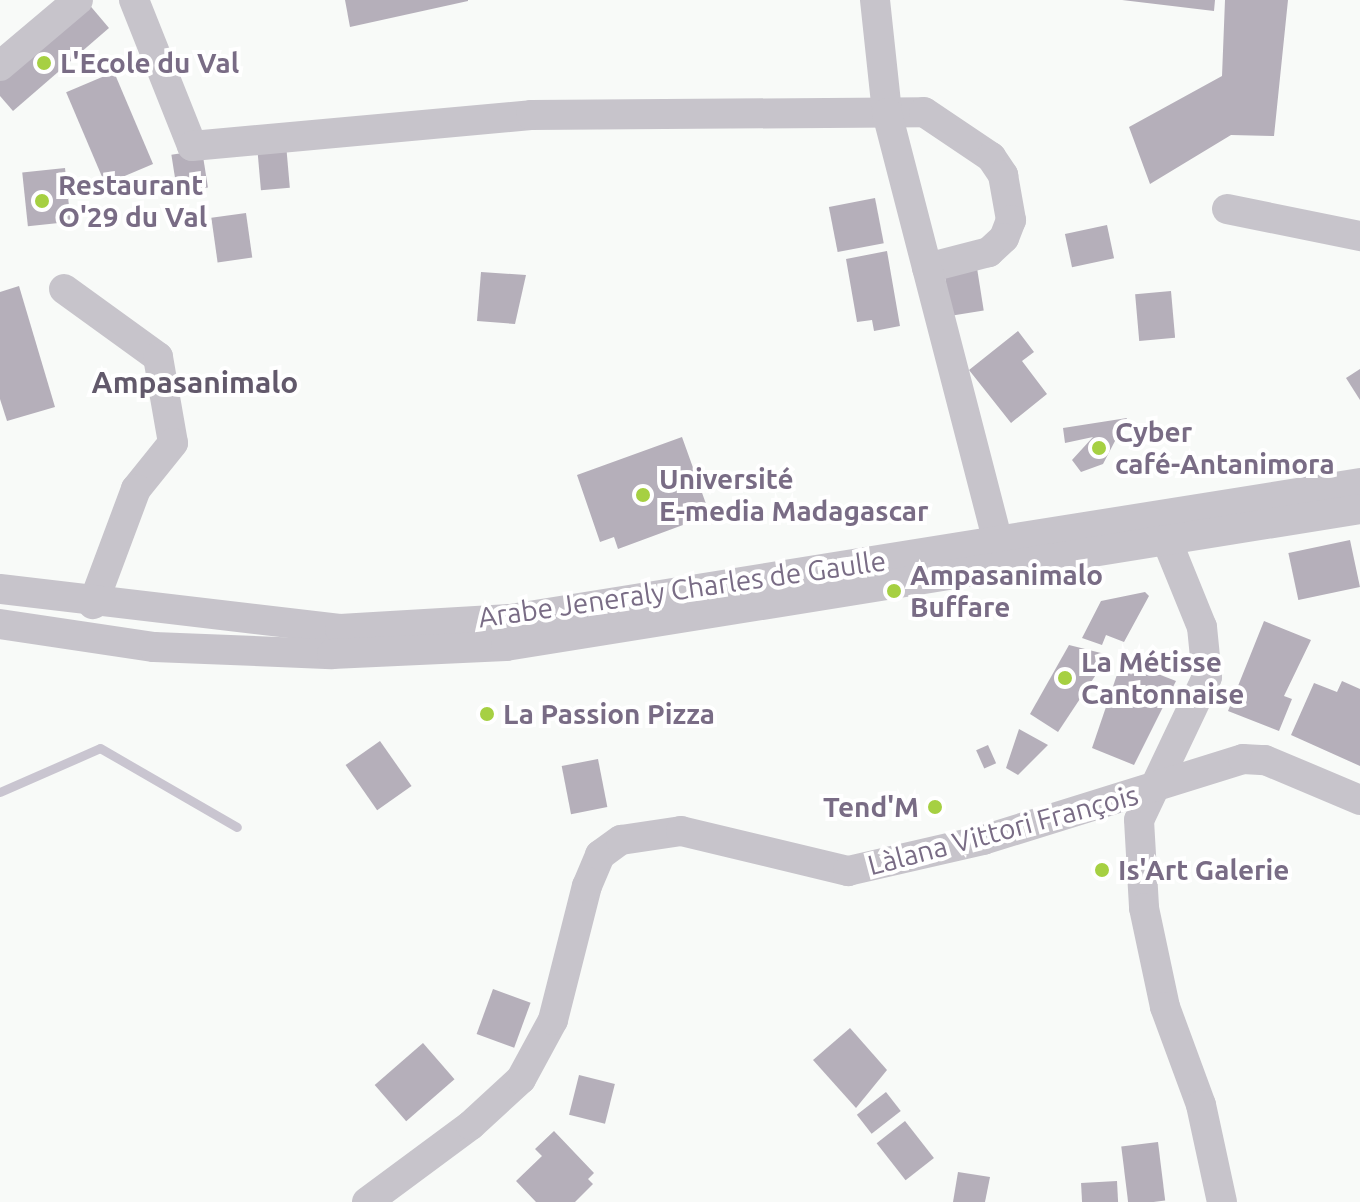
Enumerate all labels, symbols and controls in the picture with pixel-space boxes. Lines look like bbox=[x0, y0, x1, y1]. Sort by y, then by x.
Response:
place label: L'Ecole du Val bbox=[60, 46, 239, 80]
marker: L'Ecole du Val bbox=[35, 54, 53, 72]
place label: Restaurant O'29 du Val bbox=[58, 168, 207, 234]
marker: Restaurant O'29 du Val bbox=[33, 192, 51, 210]
district label: Ampasanimalo bbox=[92, 364, 298, 400]
place label: Cyber café-Antanimora bbox=[1115, 415, 1335, 481]
marker: Cyber café-Antanimora bbox=[1090, 439, 1108, 457]
place label: Université E-media Madagascar bbox=[659, 462, 928, 528]
marker: Université E-media Madagascar bbox=[634, 486, 652, 504]
street label: Arabe Jeneraly Charles de Gaulle bbox=[476, 544, 888, 634]
place label: Ampasanimalo Buffare bbox=[910, 558, 1103, 624]
marker: Ampasanimalo Buffare bbox=[885, 582, 903, 600]
place label: La Métisse Cantonnaise bbox=[1081, 645, 1244, 711]
marker: La Métisse Cantonnaise bbox=[1056, 669, 1074, 687]
place label: La Passion Pizza bbox=[503, 697, 715, 731]
marker: La Passion Pizza bbox=[478, 705, 496, 723]
street label: Làlana Vittori François bbox=[864, 778, 1142, 882]
place label: Tend'M bbox=[823, 790, 919, 824]
marker: Tend'M bbox=[926, 798, 944, 816]
place label: Is'Art Galerie bbox=[1118, 853, 1289, 887]
marker: Is'Art Galerie bbox=[1093, 861, 1111, 879]

